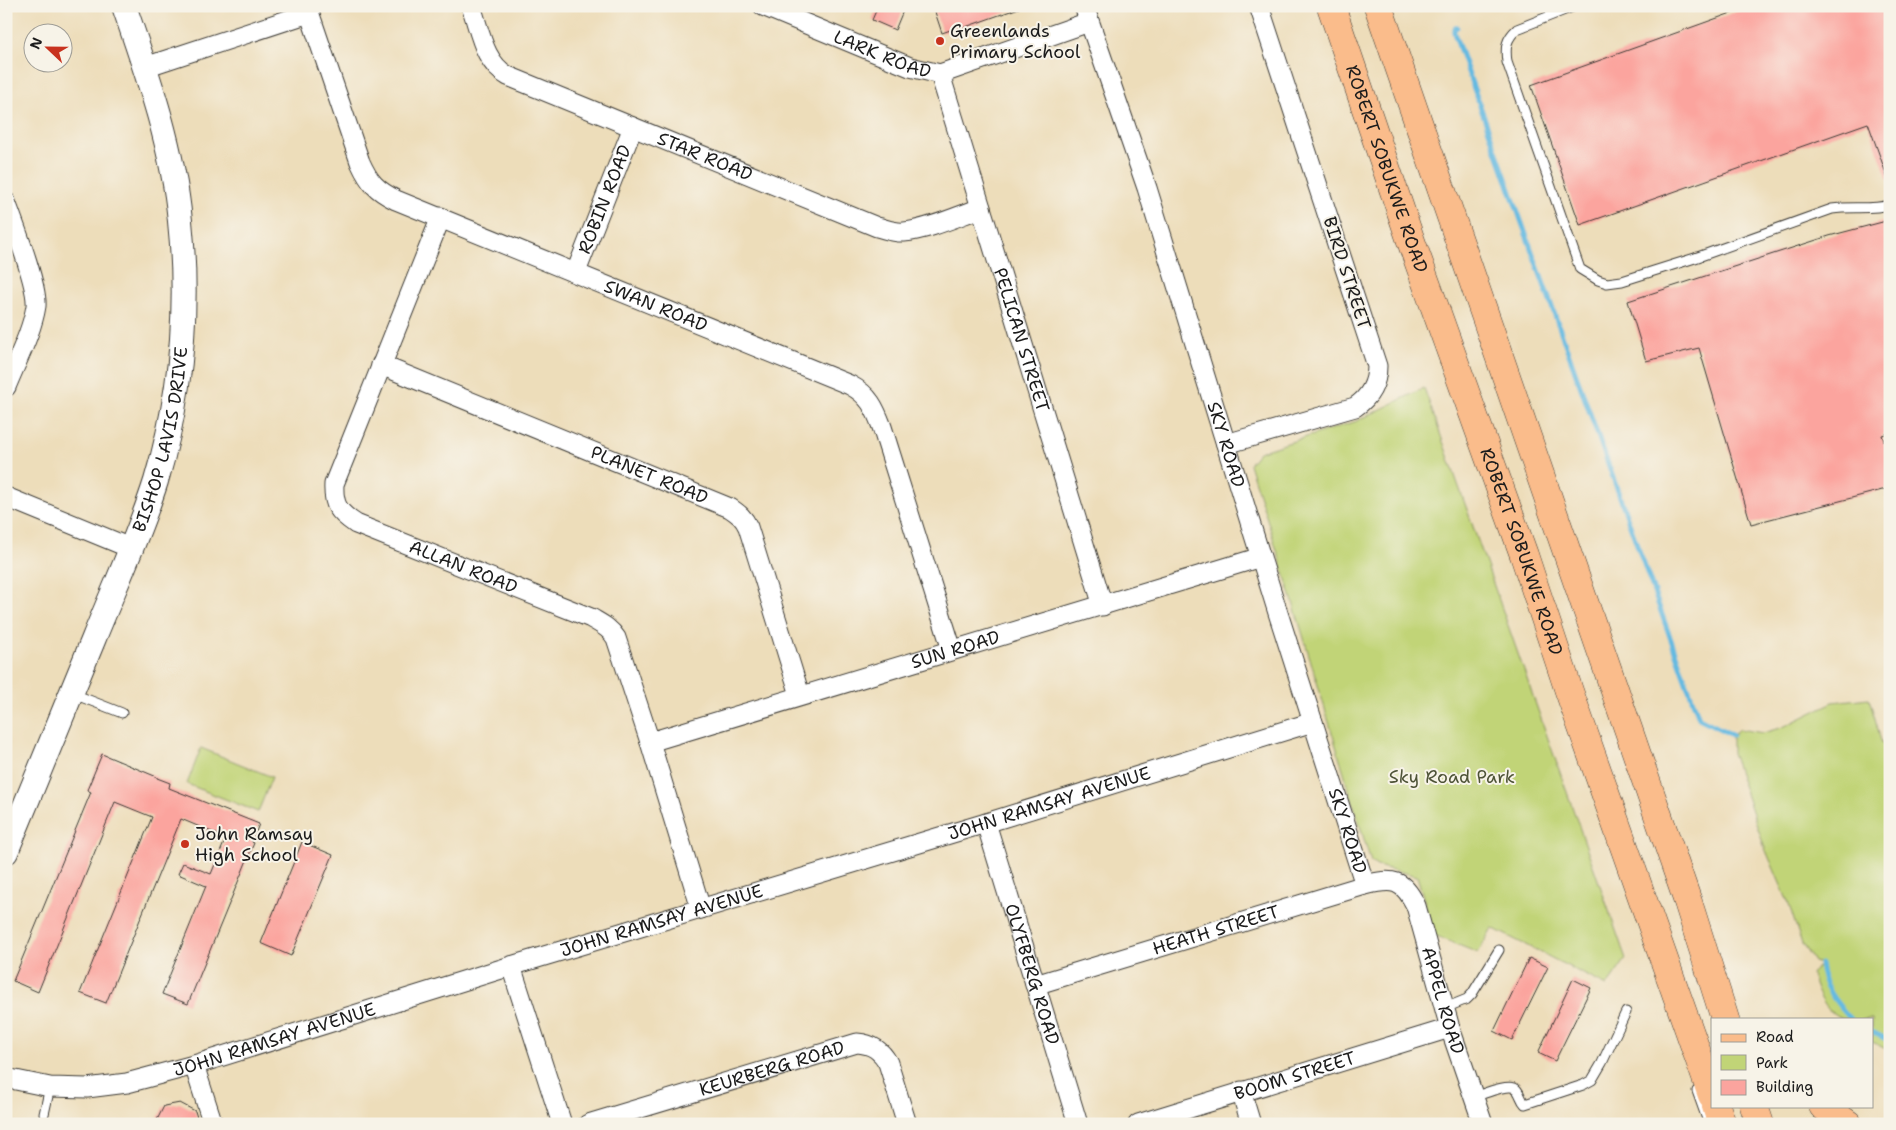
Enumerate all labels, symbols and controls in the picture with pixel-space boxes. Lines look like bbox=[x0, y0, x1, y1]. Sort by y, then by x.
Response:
place label: Greenlands Primary School bbox=[950, 19, 1081, 64]
north arrow bbox=[22, 22, 72, 72]
street label: LARK ROAD bbox=[830, 25, 934, 84]
text: N bbox=[26, 35, 46, 52]
marker: Greenlands Primary School bbox=[934, 35, 946, 47]
street label: ROBERT SOBUKWE ROAD bbox=[1340, 62, 1433, 276]
street label: STAR ROAD bbox=[654, 126, 756, 187]
street label: ROBIN ROAD bbox=[572, 141, 637, 258]
street label: BIRD STREET bbox=[1317, 214, 1377, 332]
street label: PELICAN STREET bbox=[988, 265, 1055, 415]
street label: SWAN ROAD bbox=[601, 274, 711, 338]
street label: BISHOP LAVIS DRIVE bbox=[127, 346, 193, 536]
street label: SKY ROAD bbox=[1202, 399, 1251, 490]
street label: PLANET ROAD bbox=[587, 440, 712, 510]
street label: ROBERT SOBUKWE ROAD bbox=[1474, 445, 1568, 659]
street label: ALLAN ROAD bbox=[406, 534, 521, 599]
street label: SUN ROAD bbox=[908, 625, 1003, 674]
street label: JOHN RAMSAY AVENUE bbox=[945, 761, 1153, 846]
park label: Sky Road Park bbox=[1389, 765, 1515, 789]
street label: SKY ROAD bbox=[1323, 785, 1373, 877]
place label: John Ramsay High School bbox=[195, 822, 313, 867]
marker: John Ramsay High School bbox=[179, 838, 191, 850]
street label: JOHN RAMSAY AVENUE bbox=[557, 879, 766, 963]
street label: OLYFBERG ROAD bbox=[999, 900, 1065, 1048]
street label: HEATH STREET bbox=[1150, 900, 1282, 961]
street label: APPEL ROAD bbox=[1416, 944, 1470, 1058]
street label: JOHN RAMSAY AVENUE bbox=[171, 997, 379, 1082]
legend bbox=[1711, 1018, 1874, 1108]
text: Road bbox=[1756, 1027, 1794, 1047]
street label: KEURBERG ROAD bbox=[696, 1035, 848, 1102]
street label: BOOM STREET bbox=[1231, 1046, 1359, 1106]
text: Park bbox=[1756, 1053, 1788, 1073]
text: Building bbox=[1756, 1077, 1813, 1097]

